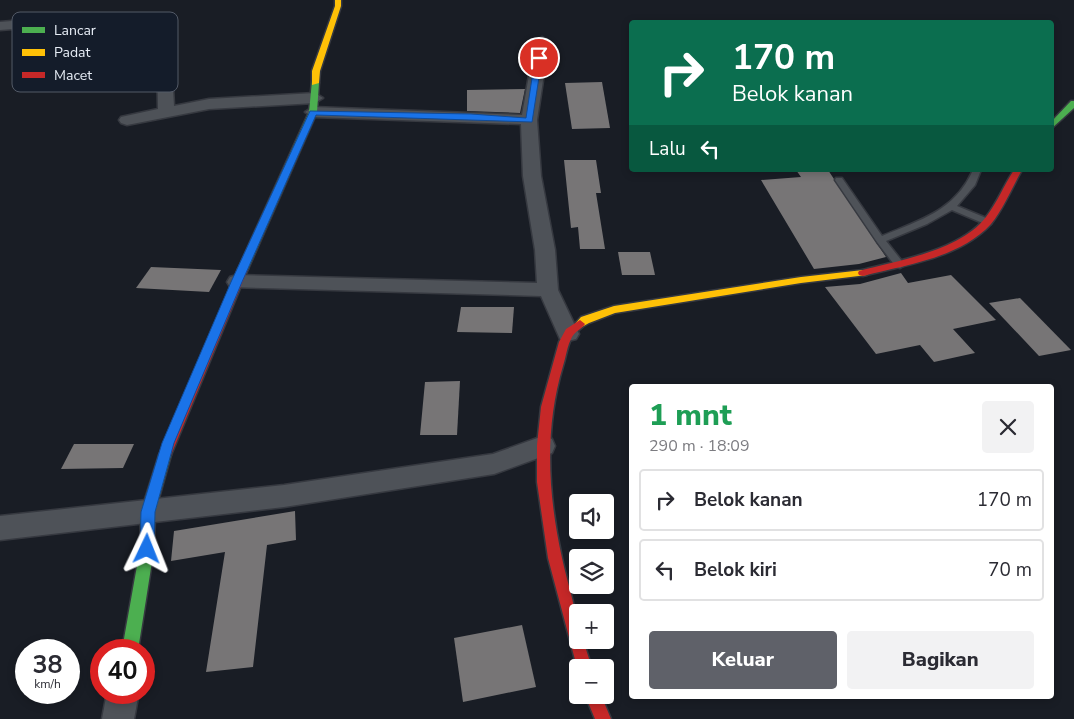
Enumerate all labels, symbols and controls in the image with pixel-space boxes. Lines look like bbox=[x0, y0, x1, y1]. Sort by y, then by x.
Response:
legend bbox=[12, 12, 178, 92]
text: Lancar bbox=[54, 21, 96, 40]
text: 170 m bbox=[732, 34, 835, 81]
pin bbox=[518, 37, 560, 79]
icon: right bbox=[649, 40, 714, 105]
text: Padat bbox=[54, 43, 91, 62]
icon: arrive bbox=[525, 44, 553, 72]
text: Macet bbox=[54, 66, 92, 85]
text: Belok kanan bbox=[732, 79, 853, 109]
icon: left bbox=[696, 135, 724, 163]
text: Lalu bbox=[649, 136, 686, 162]
text: 1 mnt bbox=[649, 395, 732, 436]
button: close bbox=[982, 401, 1034, 453]
text: 290 m · 18:09 bbox=[649, 435, 750, 457]
icon: right bbox=[651, 486, 679, 514]
text: Belok kanan bbox=[694, 487, 803, 513]
text: 170 m bbox=[977, 487, 1032, 513]
map controls bbox=[569, 494, 614, 704]
button: sound bbox=[569, 494, 614, 539]
position arrow bbox=[120, 522, 172, 574]
button: layers bbox=[569, 549, 614, 594]
icon: left bbox=[651, 556, 679, 584]
text: Belok kiri bbox=[694, 557, 777, 583]
text: 70 m bbox=[988, 557, 1032, 583]
button: + bbox=[569, 604, 614, 649]
button: Keluar bbox=[649, 631, 837, 689]
button: Bagikan bbox=[847, 631, 1034, 689]
speed limit sign: 40 bbox=[90, 639, 155, 704]
text: 38 bbox=[32, 648, 63, 682]
button: − bbox=[569, 659, 614, 704]
text: km/h bbox=[34, 676, 61, 692]

